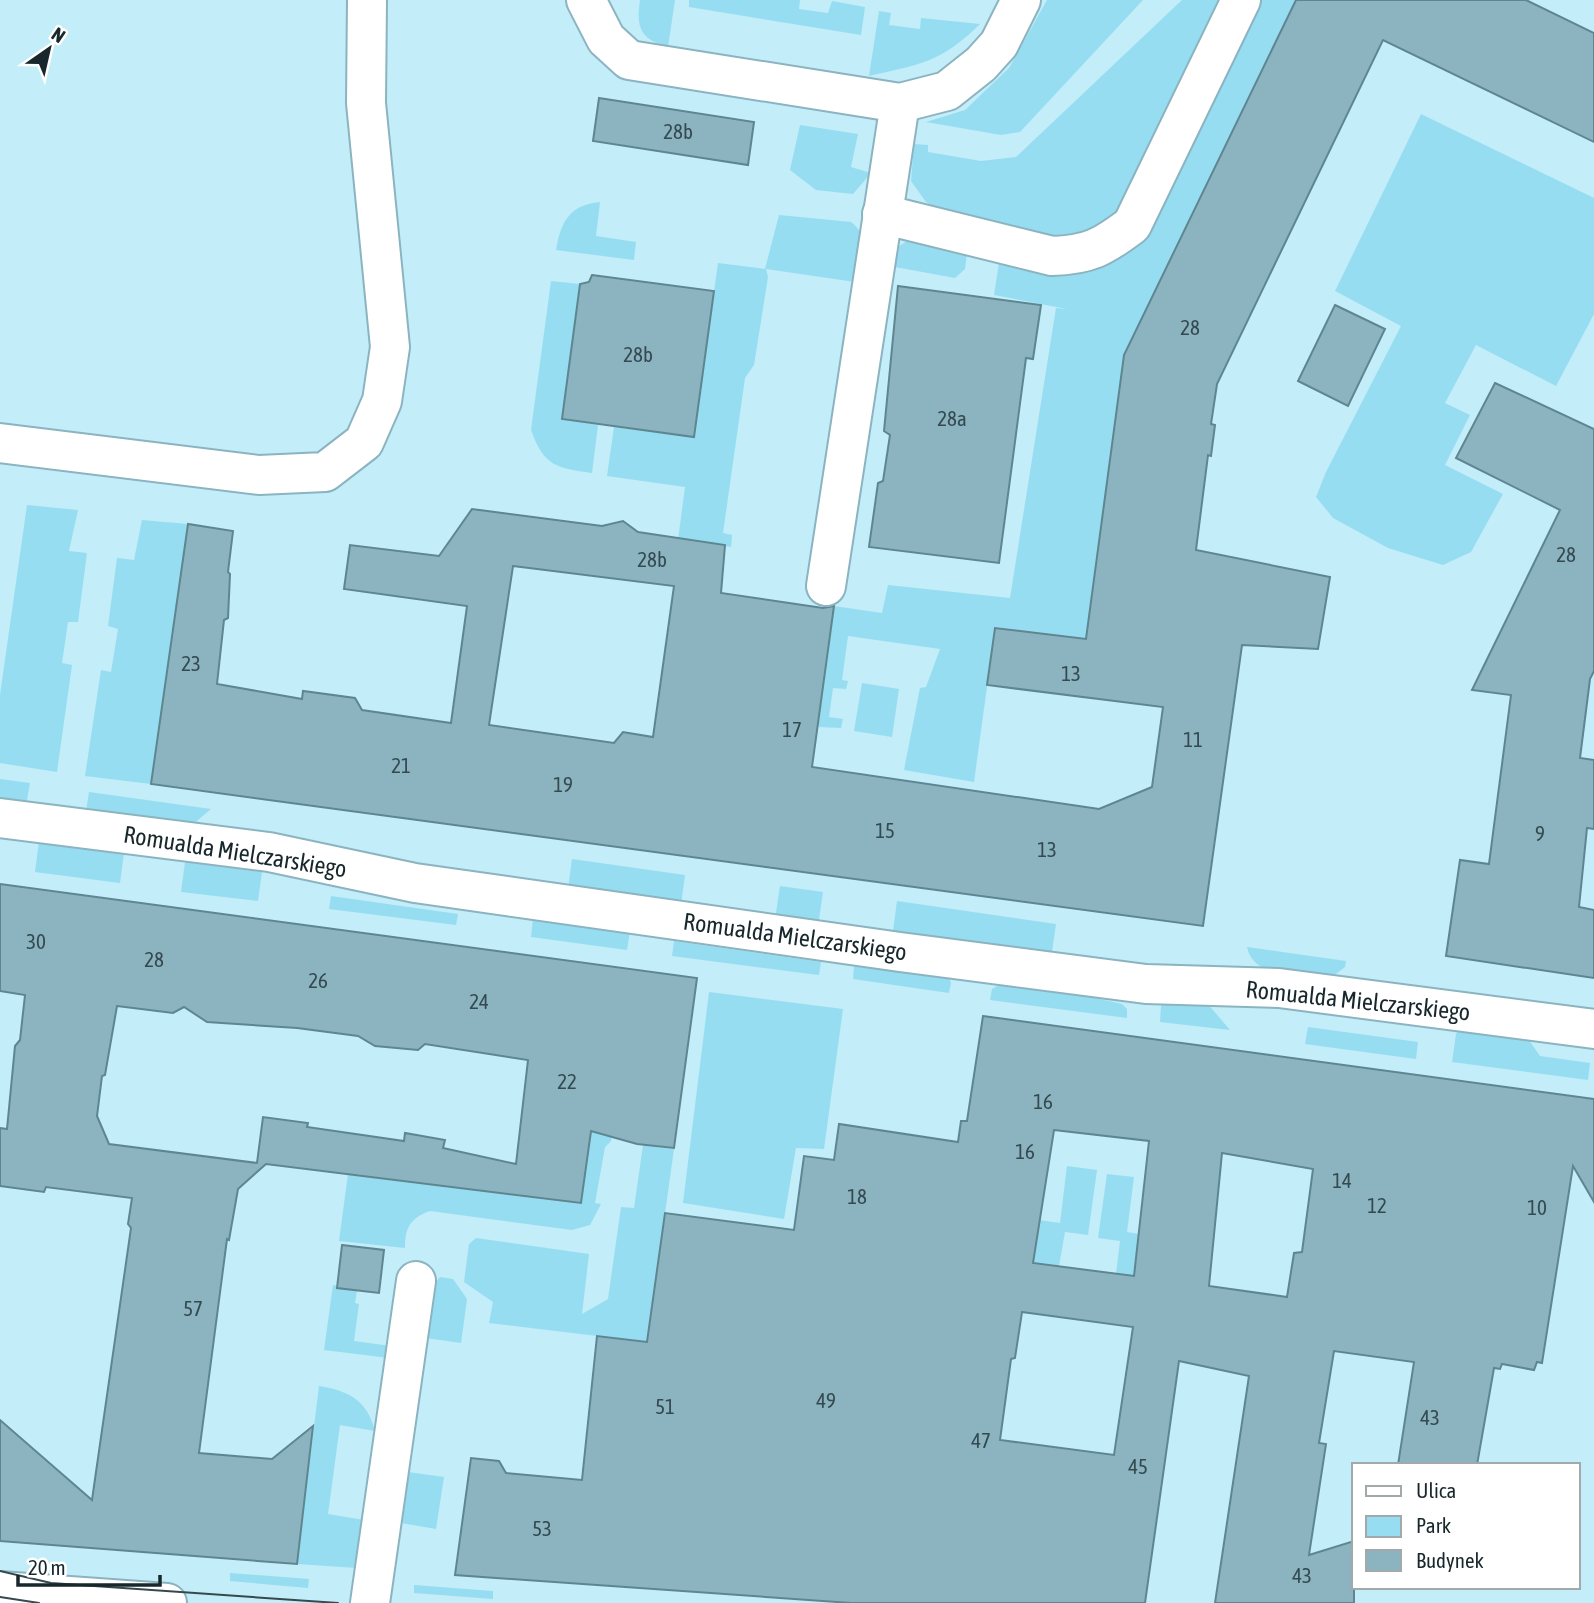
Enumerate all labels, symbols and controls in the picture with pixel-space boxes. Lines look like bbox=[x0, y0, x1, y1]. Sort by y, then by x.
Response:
north arrow bbox=[14, 14, 84, 84]
text: N bbox=[48, 23, 69, 47]
house number: 28b bbox=[663, 119, 693, 143]
house number: 28 bbox=[1180, 315, 1200, 339]
house number: 28b bbox=[623, 342, 653, 366]
house number: 28a bbox=[937, 406, 967, 430]
house number: 28 bbox=[1556, 542, 1576, 566]
house number: 28b bbox=[637, 547, 667, 571]
house number: 23 bbox=[181, 651, 201, 675]
house number: 13 bbox=[1061, 661, 1081, 685]
house number: 17 bbox=[782, 717, 802, 741]
house number: 11 bbox=[1183, 727, 1203, 751]
house number: 21 bbox=[391, 753, 411, 777]
house number: 19 bbox=[553, 772, 573, 796]
house number: 15 bbox=[875, 818, 895, 842]
street label: Romualda Mielczarskiego bbox=[122, 821, 349, 882]
house number: 9 bbox=[1535, 821, 1545, 845]
house number: 13 bbox=[1037, 837, 1057, 861]
street label: Romualda Mielczarskiego bbox=[682, 907, 909, 966]
house number: 30 bbox=[26, 929, 46, 953]
house number: 28 bbox=[144, 947, 164, 971]
house number: 26 bbox=[308, 968, 328, 992]
street label: Romualda Mielczarskiego bbox=[1245, 975, 1472, 1026]
house number: 24 bbox=[469, 989, 489, 1013]
house number: 22 bbox=[557, 1069, 577, 1093]
house number: 16 bbox=[1033, 1089, 1053, 1113]
house number: 16 bbox=[1015, 1139, 1035, 1163]
house number: 14 bbox=[1332, 1168, 1352, 1192]
house number: 18 bbox=[847, 1184, 867, 1208]
house number: 12 bbox=[1367, 1193, 1387, 1217]
house number: 10 bbox=[1527, 1195, 1547, 1219]
house number: 57 bbox=[183, 1296, 203, 1320]
house number: 49 bbox=[816, 1388, 836, 1412]
house number: 51 bbox=[655, 1394, 675, 1418]
house number: 43 bbox=[1420, 1405, 1440, 1429]
house number: 47 bbox=[971, 1428, 991, 1452]
house number: 45 bbox=[1128, 1454, 1148, 1478]
legend bbox=[1352, 1463, 1580, 1589]
text: Ulica bbox=[1416, 1478, 1456, 1502]
text: Park bbox=[1416, 1513, 1451, 1537]
house number: 53 bbox=[532, 1516, 552, 1540]
scale bar bbox=[18, 1544, 159, 1588]
text: Budynek bbox=[1416, 1548, 1484, 1572]
text: 20 m bbox=[28, 1555, 66, 1579]
house number: 43 bbox=[1292, 1563, 1312, 1587]

